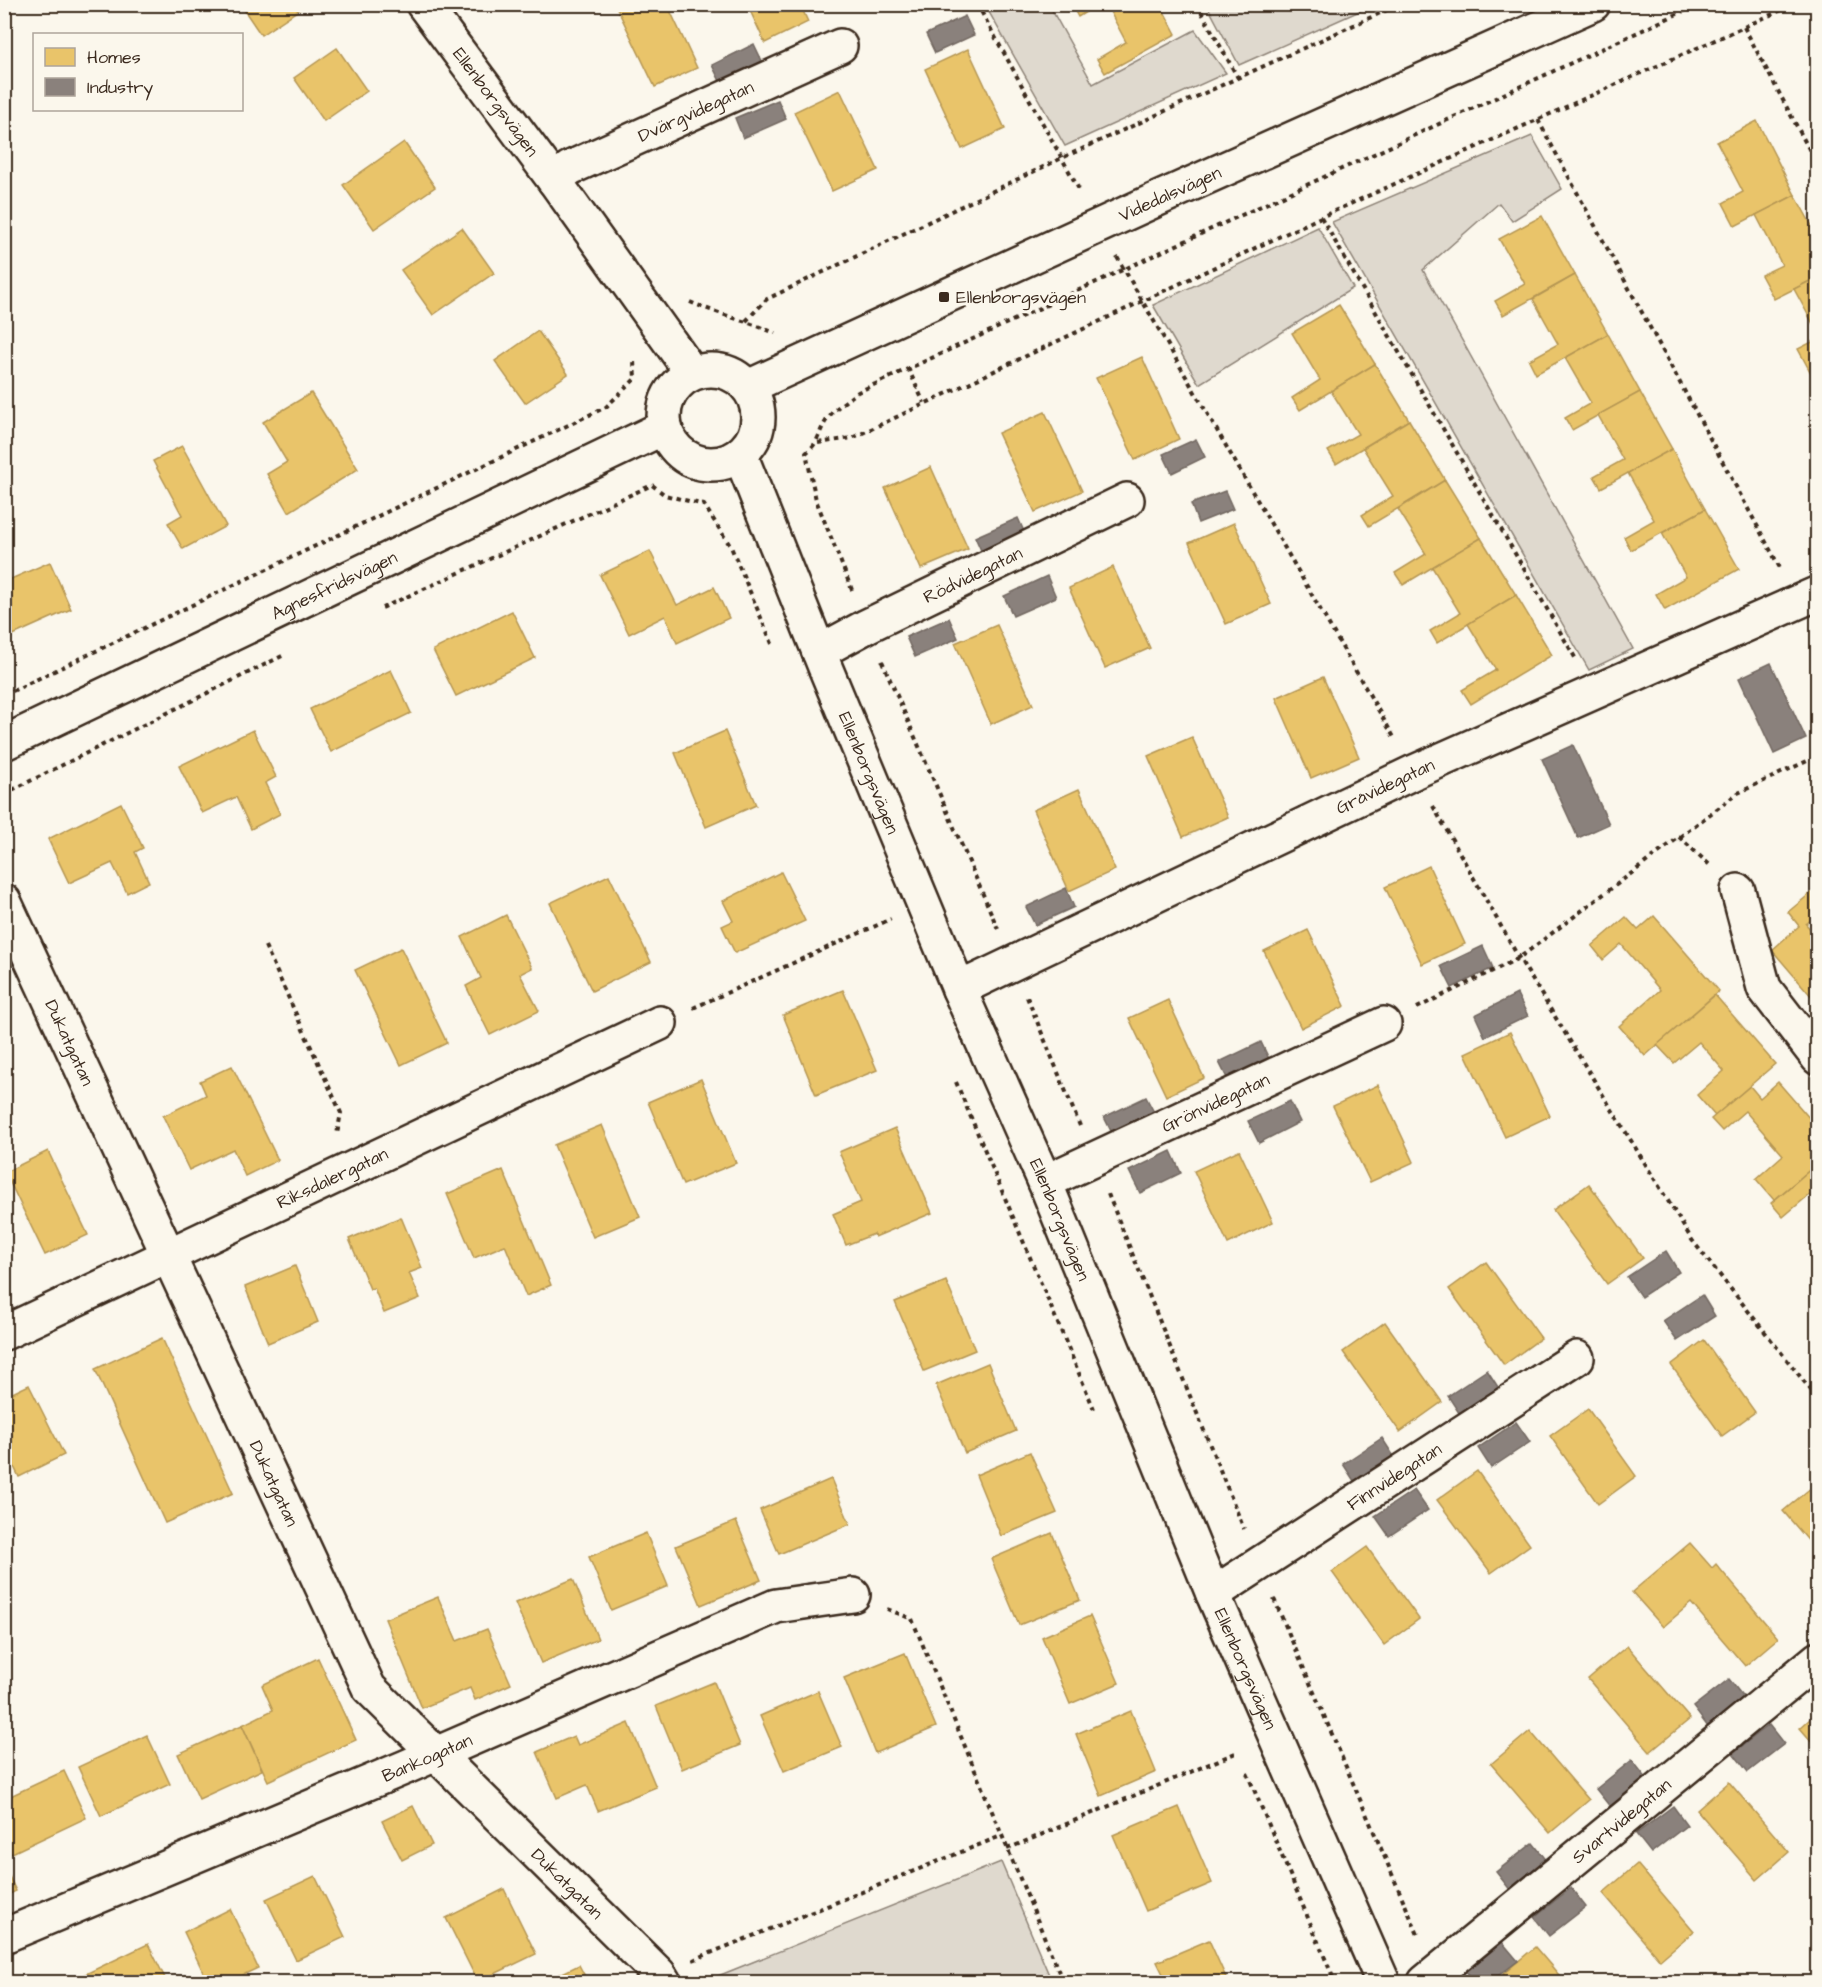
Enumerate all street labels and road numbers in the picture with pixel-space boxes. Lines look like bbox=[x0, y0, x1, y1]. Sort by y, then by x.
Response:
street label: Ellenborgsvägen bbox=[447, 43, 544, 162]
street label: Dvärgvidegatan bbox=[634, 75, 758, 149]
street label: Videdalsvägen bbox=[1115, 160, 1225, 228]
street label: Rödvidegatan bbox=[919, 541, 1027, 610]
street label: Agnesfridsvägen bbox=[267, 545, 402, 626]
street label: Ellenborgsvägen bbox=[832, 708, 905, 838]
street label: Gråvidegatan bbox=[1332, 752, 1439, 820]
street label: Dukatgatan bbox=[38, 996, 100, 1090]
street label: Grönvidegatan bbox=[1158, 1067, 1274, 1139]
street label: Riksdalergatan bbox=[273, 1141, 392, 1215]
street label: Ellenborgsvägen bbox=[1023, 1155, 1096, 1285]
street label: Dukatgatan bbox=[243, 1437, 304, 1531]
street label: Finnvidegatan bbox=[1342, 1437, 1447, 1517]
street label: Ellenborgsvägen bbox=[1208, 1604, 1283, 1734]
street label: Bankogatan bbox=[378, 1728, 476, 1789]
street label: Svartvidegatan bbox=[1566, 1773, 1677, 1870]
street label: Dukatgatan bbox=[525, 1843, 609, 1925]

